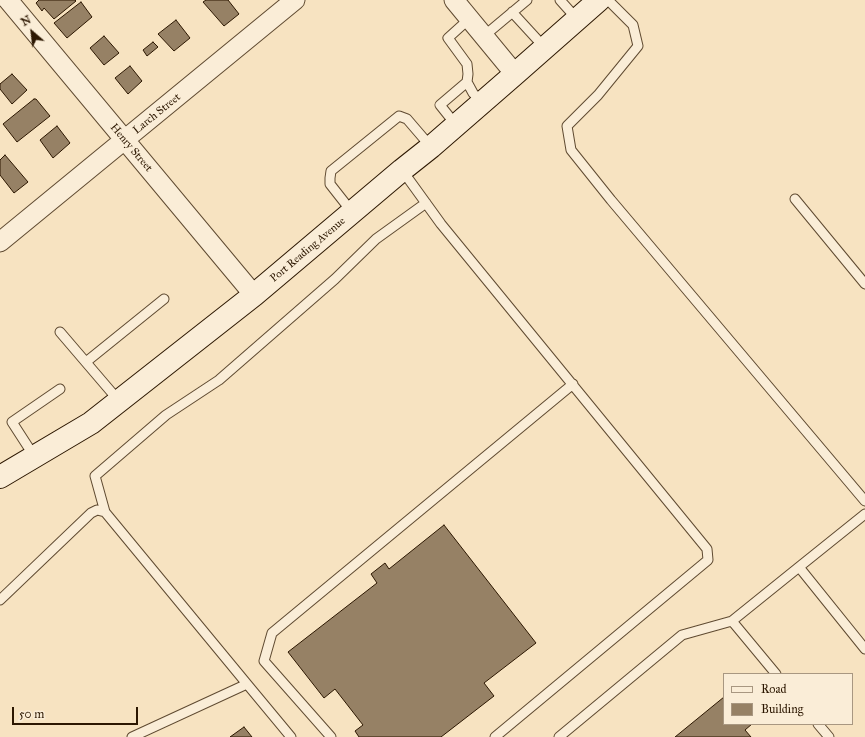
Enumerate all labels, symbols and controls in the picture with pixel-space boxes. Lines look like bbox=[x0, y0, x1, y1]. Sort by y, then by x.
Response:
north arrow bbox=[12, 12, 52, 52]
text: N bbox=[19, 13, 33, 29]
street label: Larch Street bbox=[131, 91, 183, 137]
street label: Henry Street bbox=[107, 121, 155, 175]
street label: Port Reading Avenue bbox=[268, 215, 348, 285]
legend bbox=[723, 673, 853, 725]
text: Road bbox=[761, 682, 787, 696]
scale bar bbox=[14, 699, 140, 725]
text: Building bbox=[761, 702, 803, 716]
text: 50 m bbox=[19, 707, 44, 721]

